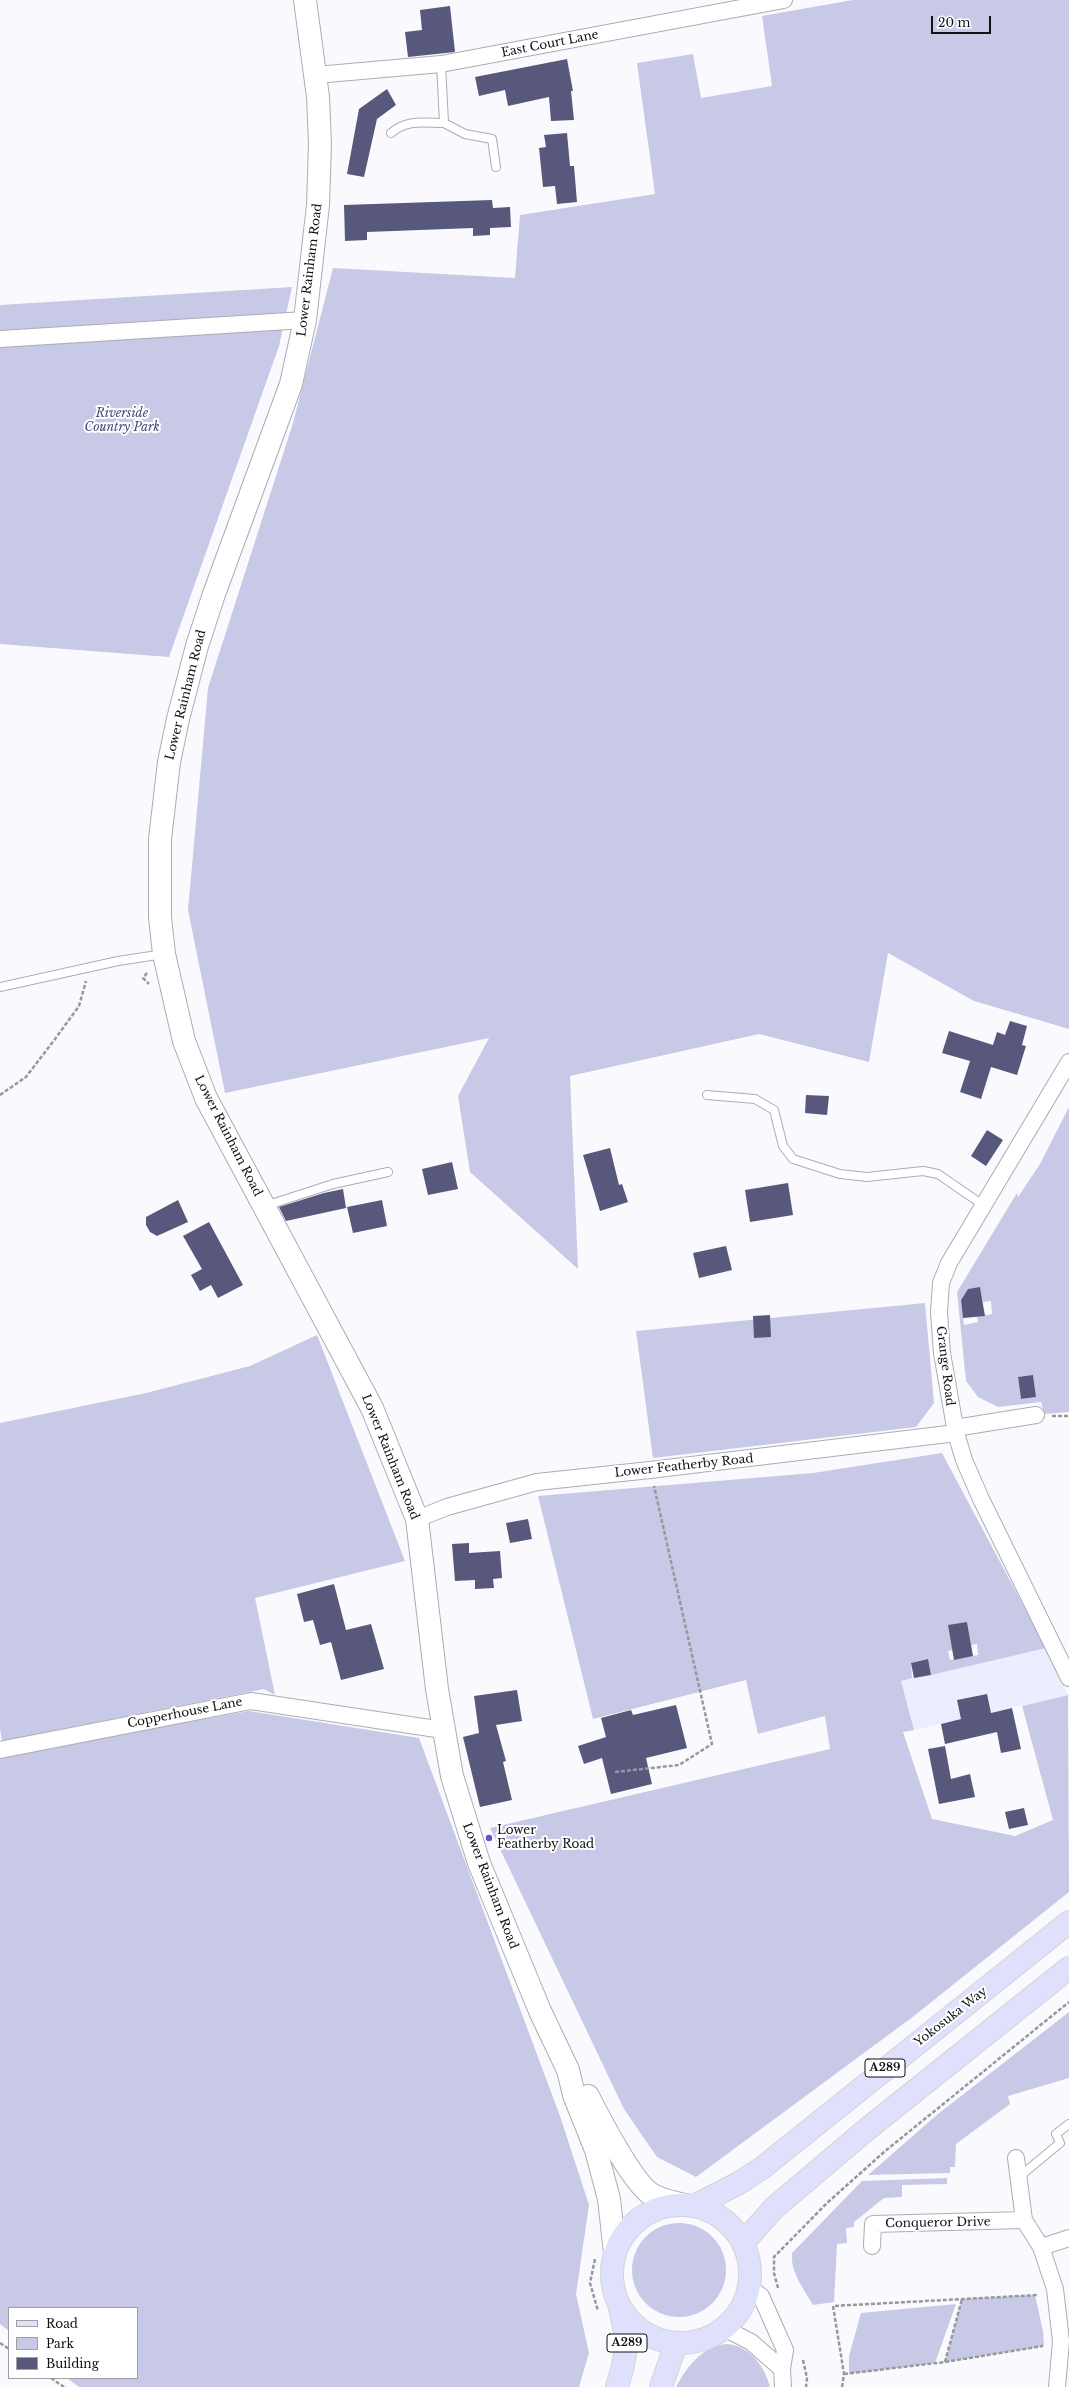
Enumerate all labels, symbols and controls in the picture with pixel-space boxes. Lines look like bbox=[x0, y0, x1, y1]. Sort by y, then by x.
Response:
scale bar bbox=[933, 8, 993, 34]
text: 20 m bbox=[938, 15, 970, 30]
street label: East Court Lane bbox=[500, 28, 600, 60]
street label: Lower Rainham Road bbox=[295, 203, 325, 337]
park label: Riverside Country Park bbox=[84, 407, 160, 435]
street label: Lower Rainham Road bbox=[163, 628, 209, 762]
street label: Lower Rainham Road bbox=[191, 1073, 265, 1199]
street label: Grange Road bbox=[933, 1325, 957, 1407]
street label: Lower Rainham Road bbox=[358, 1392, 422, 1522]
street label: Lower Featherby Road bbox=[614, 1452, 754, 1480]
street label: Copperhouse Lane bbox=[126, 1695, 244, 1731]
street label: Lower Rainham Road bbox=[459, 1821, 521, 1951]
place label: Lower Featherby Road bbox=[497, 1824, 594, 1852]
marker: Lower Featherby Road bbox=[484, 1833, 494, 1843]
street label: Yokosuka Way bbox=[912, 1984, 990, 2050]
road number: A289 bbox=[865, 2059, 905, 2077]
street label: Conqueror Drive bbox=[885, 2215, 991, 2231]
legend bbox=[8, 2307, 138, 2379]
text: Road bbox=[46, 2316, 78, 2331]
road number: A289 bbox=[607, 2334, 647, 2352]
text: Park bbox=[46, 2336, 74, 2351]
text: Building bbox=[46, 2356, 99, 2371]

